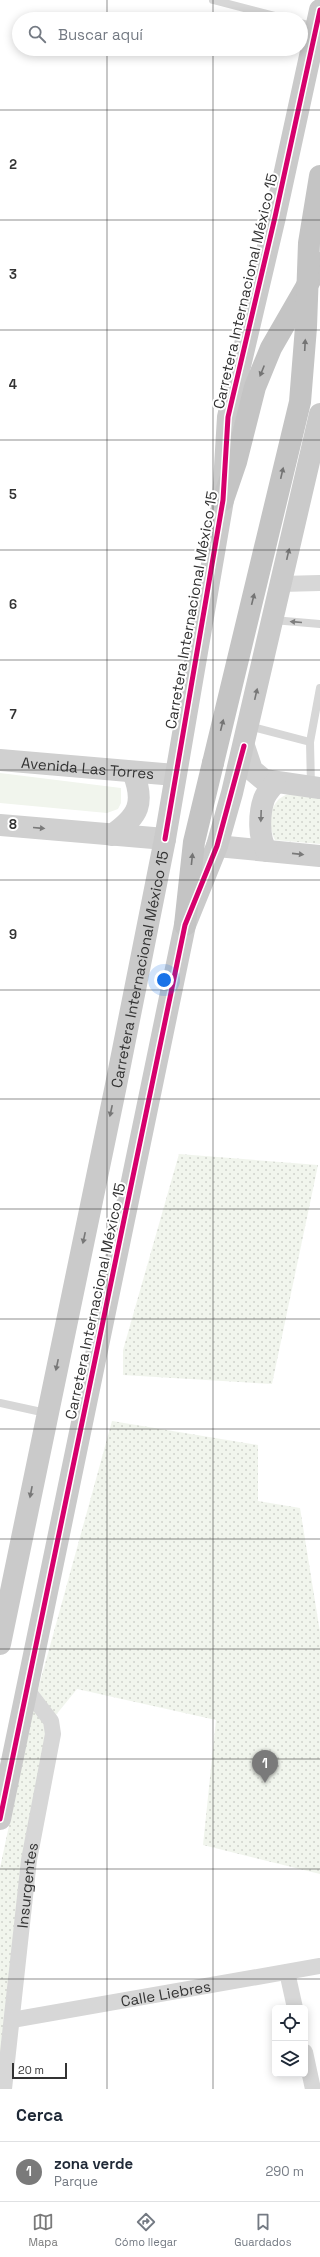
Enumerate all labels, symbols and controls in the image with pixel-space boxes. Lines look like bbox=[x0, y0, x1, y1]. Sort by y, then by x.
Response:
search box bbox=[12, 12, 308, 56]
icon: search bbox=[26, 23, 48, 45]
text: Buscar aquí bbox=[58, 25, 143, 44]
text: 2 bbox=[9, 156, 17, 173]
street label: Carretera Internacional México 15 bbox=[209, 171, 281, 411]
text: 3 bbox=[9, 266, 17, 283]
one-way arrow bbox=[302, 339, 309, 351]
one-way arrow bbox=[258, 365, 264, 377]
text: 4 bbox=[9, 376, 17, 393]
one-way arrow bbox=[280, 466, 286, 479]
text: 5 bbox=[9, 486, 17, 503]
street label: Carretera Internacional México 15 bbox=[161, 490, 221, 730]
one-way arrow bbox=[285, 548, 291, 560]
one-way arrow bbox=[250, 593, 256, 605]
text: 6 bbox=[9, 596, 17, 613]
one-way arrow bbox=[290, 618, 302, 625]
one-way arrow bbox=[253, 688, 259, 700]
text: 7 bbox=[9, 706, 17, 723]
one-way arrow bbox=[219, 719, 225, 731]
street label: Avenida Las Torres bbox=[20, 752, 155, 783]
one-way arrow bbox=[258, 810, 265, 822]
text: 8 bbox=[9, 816, 17, 833]
one-way arrow bbox=[33, 825, 45, 832]
street label: Carretera Internacional México 15 bbox=[106, 849, 172, 1089]
one-way arrow bbox=[292, 850, 304, 857]
one-way arrow bbox=[189, 853, 196, 865]
text: 9 bbox=[9, 926, 17, 943]
your location bbox=[154, 970, 174, 990]
one-way arrow bbox=[107, 1104, 113, 1117]
street label: Carretera Internacional México 15 bbox=[61, 1181, 129, 1421]
one-way arrow bbox=[80, 1232, 86, 1244]
one-way arrow bbox=[54, 1359, 60, 1371]
one-way arrow bbox=[27, 1486, 33, 1498]
pin: 1 bbox=[252, 1750, 278, 1783]
street label: Insurgentes bbox=[12, 1841, 42, 1929]
street label: Calle Liebres bbox=[119, 1976, 212, 2010]
map controls bbox=[272, 2005, 308, 2077]
button: locate bbox=[272, 2005, 308, 2041]
button: layers bbox=[272, 2041, 308, 2077]
scale bar bbox=[12, 2061, 67, 2080]
text: 20 m bbox=[18, 2063, 44, 2077]
text: Cerca bbox=[16, 2104, 63, 2126]
text: zona verde bbox=[54, 2154, 133, 2173]
text: 1 bbox=[26, 2163, 32, 2180]
text: 290 m bbox=[265, 2163, 304, 2180]
text: Parque bbox=[54, 2173, 98, 2190]
tab: Mapa bbox=[29, 2211, 58, 2249]
tab: Cómo llegar bbox=[115, 2211, 177, 2249]
tab: Guardados bbox=[234, 2211, 291, 2249]

